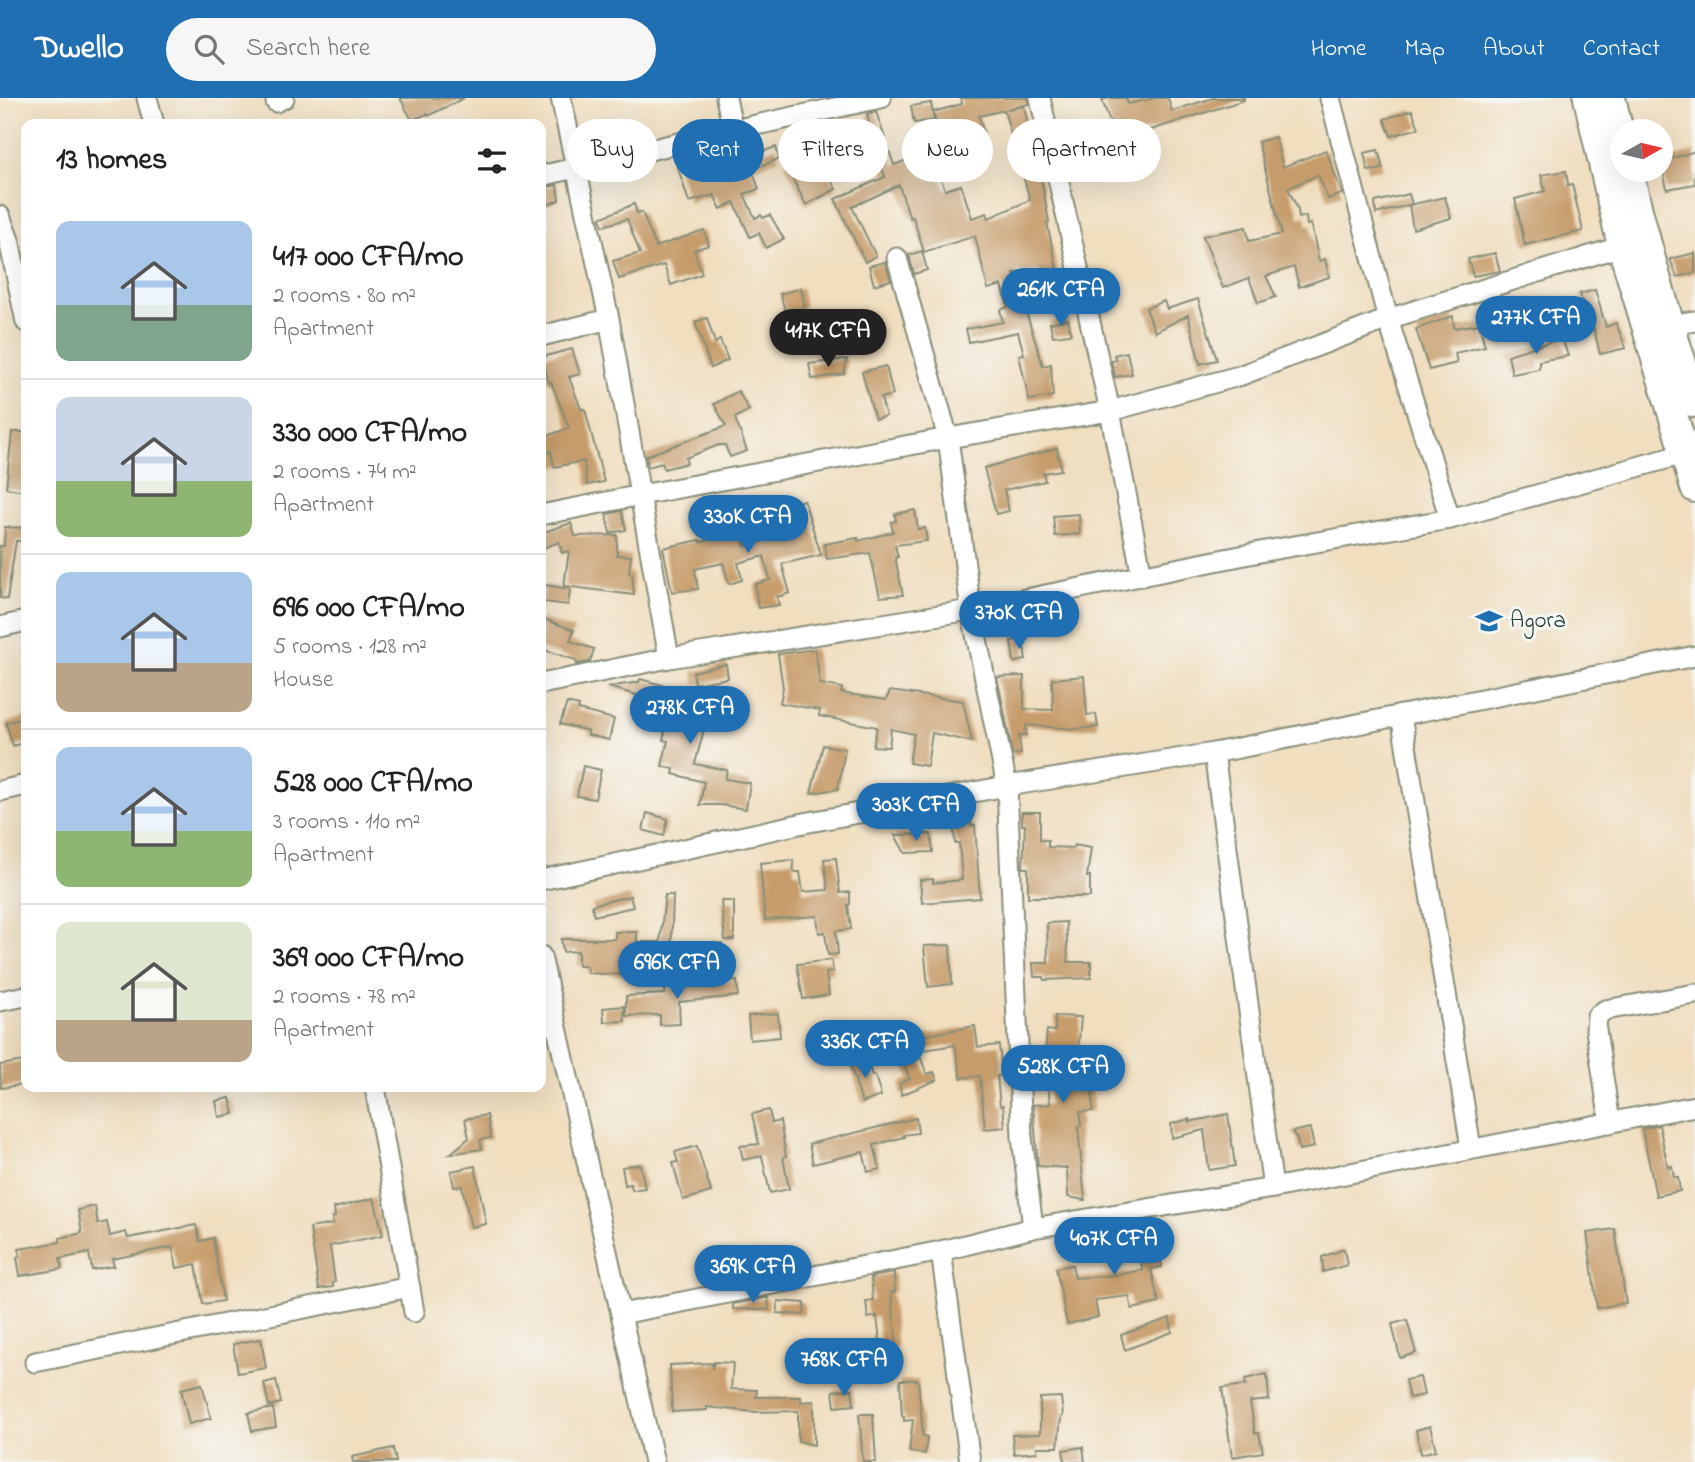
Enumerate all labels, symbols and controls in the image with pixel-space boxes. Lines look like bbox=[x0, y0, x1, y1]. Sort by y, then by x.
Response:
search box bbox=[166, 18, 656, 81]
text: Dwello bbox=[35, 25, 124, 73]
icon: search bbox=[190, 30, 228, 68]
text: Search here bbox=[246, 30, 370, 68]
text: Home bbox=[1311, 32, 1367, 67]
text: Map bbox=[1405, 32, 1445, 67]
text: About bbox=[1483, 32, 1545, 67]
text: Contact bbox=[1583, 32, 1660, 67]
chip: Buy bbox=[567, 119, 658, 182]
chip: Rent bbox=[672, 119, 764, 182]
chip: Filters bbox=[778, 119, 888, 182]
chip: New bbox=[902, 119, 993, 182]
chip: Apartment bbox=[1007, 119, 1161, 182]
north arrow bbox=[1610, 119, 1673, 182]
map controls bbox=[1610, 119, 1673, 182]
text: 13 homes bbox=[56, 139, 167, 183]
icon: filters bbox=[473, 142, 511, 180]
text: 417 000 CFA/mo bbox=[273, 236, 464, 280]
icon: home bbox=[112, 249, 196, 333]
pin: 261K CFA bbox=[989, 268, 1133, 328]
text: 261K CFA bbox=[1017, 274, 1105, 307]
text: 2 rooms · 80 m² bbox=[273, 280, 416, 313]
pin: 277K CFA bbox=[1464, 296, 1608, 356]
text: 277K CFA bbox=[1492, 302, 1581, 335]
pin: 417K CFA bbox=[756, 310, 900, 369]
text: Apartment bbox=[273, 313, 374, 346]
text: 417K CFA bbox=[786, 315, 870, 348]
text: 330 000 CFA/mo bbox=[273, 412, 467, 456]
icon: home bbox=[112, 425, 196, 509]
text: 2 rooms · 74 m² bbox=[273, 456, 417, 489]
text: Apartment bbox=[273, 489, 374, 522]
pin: 330K CFA bbox=[676, 496, 820, 555]
text: 330K CFA bbox=[704, 501, 792, 534]
text: 696 000 CFA/mo bbox=[273, 587, 465, 631]
pin: 370K CFA bbox=[947, 592, 1091, 651]
text: 370K CFA bbox=[975, 597, 1063, 630]
icon: home bbox=[112, 600, 196, 684]
place label: Agora bbox=[1510, 605, 1566, 639]
school or university icon: Agora bbox=[1474, 606, 1504, 636]
text: 5 rooms · 128 m² bbox=[273, 631, 427, 664]
text: House bbox=[273, 664, 333, 697]
pin: 278K CFA bbox=[618, 686, 762, 746]
text: 278K CFA bbox=[646, 692, 734, 725]
text: 528 000 CFA/mo bbox=[273, 762, 473, 806]
icon: home bbox=[112, 775, 196, 859]
pin: 303K CFA bbox=[844, 784, 988, 843]
text: 303K CFA bbox=[872, 789, 960, 822]
text: 3 rooms · 110 m² bbox=[273, 806, 420, 839]
text: Apartment bbox=[273, 839, 374, 872]
text: 369 000 CFA/mo bbox=[273, 937, 464, 981]
pin: 696K CFA bbox=[605, 942, 749, 1001]
text: 696K CFA bbox=[634, 947, 720, 980]
icon: home bbox=[112, 950, 196, 1034]
text: 2 rooms · 78 m² bbox=[273, 981, 416, 1014]
text: Apartment bbox=[273, 1014, 374, 1047]
pin: 336K CFA bbox=[793, 1020, 937, 1080]
text: 336K CFA bbox=[821, 1026, 909, 1059]
pin: 528K CFA bbox=[991, 1046, 1135, 1105]
text: 528K CFA bbox=[1017, 1051, 1109, 1084]
pin: 407K CFA bbox=[1042, 1218, 1186, 1277]
text: 407K CFA bbox=[1070, 1223, 1158, 1256]
pin: 369K CFA bbox=[681, 1246, 825, 1305]
text: 369K CFA bbox=[710, 1251, 796, 1284]
pin: 768K CFA bbox=[772, 1338, 916, 1398]
text: 768K CFA bbox=[801, 1344, 887, 1377]

